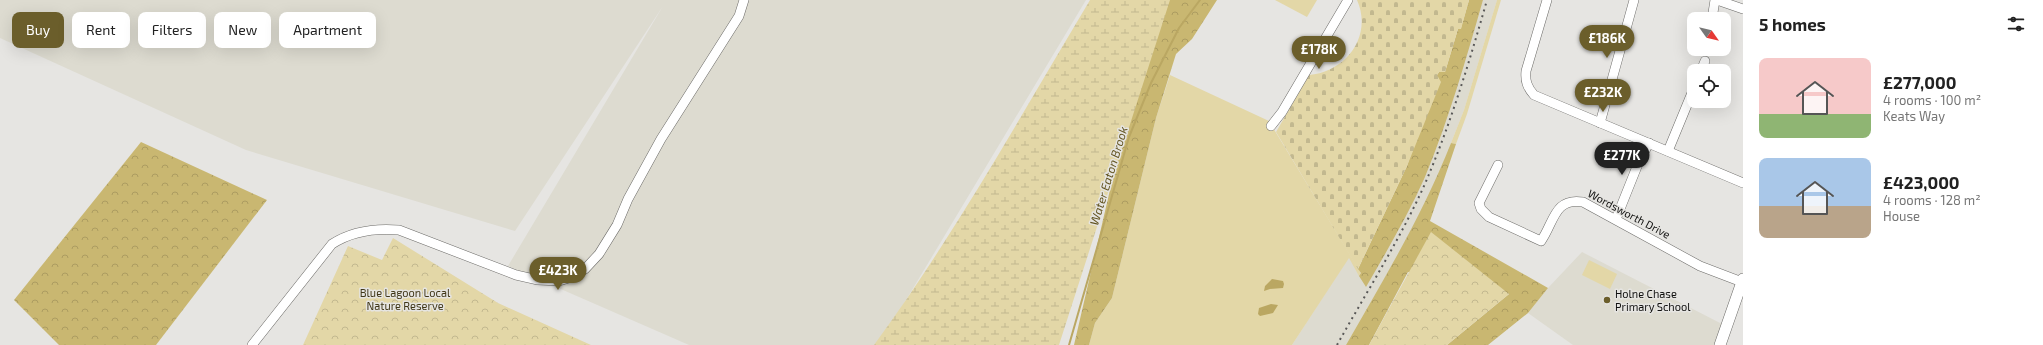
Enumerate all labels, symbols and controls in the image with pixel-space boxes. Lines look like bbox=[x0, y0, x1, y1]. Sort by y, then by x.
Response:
chip: Buy bbox=[12, 12, 64, 48]
chip: Rent bbox=[72, 12, 130, 48]
chip: Filters bbox=[138, 12, 206, 48]
chip: New bbox=[214, 12, 271, 48]
chip: Apartment bbox=[279, 12, 376, 48]
north arrow bbox=[1687, 12, 1731, 56]
map controls bbox=[1687, 12, 1731, 108]
icon: filters bbox=[2005, 13, 2027, 35]
text: 5 homes bbox=[1759, 14, 1826, 34]
pin: £186K bbox=[1579, 25, 1635, 59]
text: £186K bbox=[1588, 30, 1626, 46]
pin: £178K bbox=[1291, 36, 1347, 70]
text: £178K bbox=[1301, 41, 1337, 57]
button: locate bbox=[1687, 64, 1731, 108]
text: £277,000 bbox=[1883, 72, 1956, 92]
icon: home bbox=[1791, 74, 1839, 122]
pin: £232K bbox=[1575, 79, 1631, 113]
text: £232K bbox=[1584, 84, 1622, 100]
text: 4 rooms · 100 m² bbox=[1883, 92, 1981, 108]
text: Keats Way bbox=[1883, 108, 1945, 124]
water label: Water Eaton Brook bbox=[1086, 125, 1130, 227]
pin: £277K bbox=[1594, 142, 1650, 176]
text: £277K bbox=[1603, 147, 1641, 163]
text: £423,000 bbox=[1883, 172, 1960, 192]
icon: home bbox=[1791, 174, 1839, 222]
street label: Wordsworth Drive bbox=[1586, 186, 1673, 241]
text: 4 rooms · 128 m² bbox=[1883, 192, 1981, 208]
text: House bbox=[1883, 208, 1920, 224]
pin: £423K bbox=[530, 257, 586, 291]
text: £423K bbox=[538, 262, 578, 278]
park label: Blue Lagoon Local Nature Reserve bbox=[360, 286, 451, 312]
place label: Holne Chase Primary School bbox=[1615, 287, 1691, 313]
marker: Holne Chase Primary School bbox=[1602, 295, 1612, 305]

